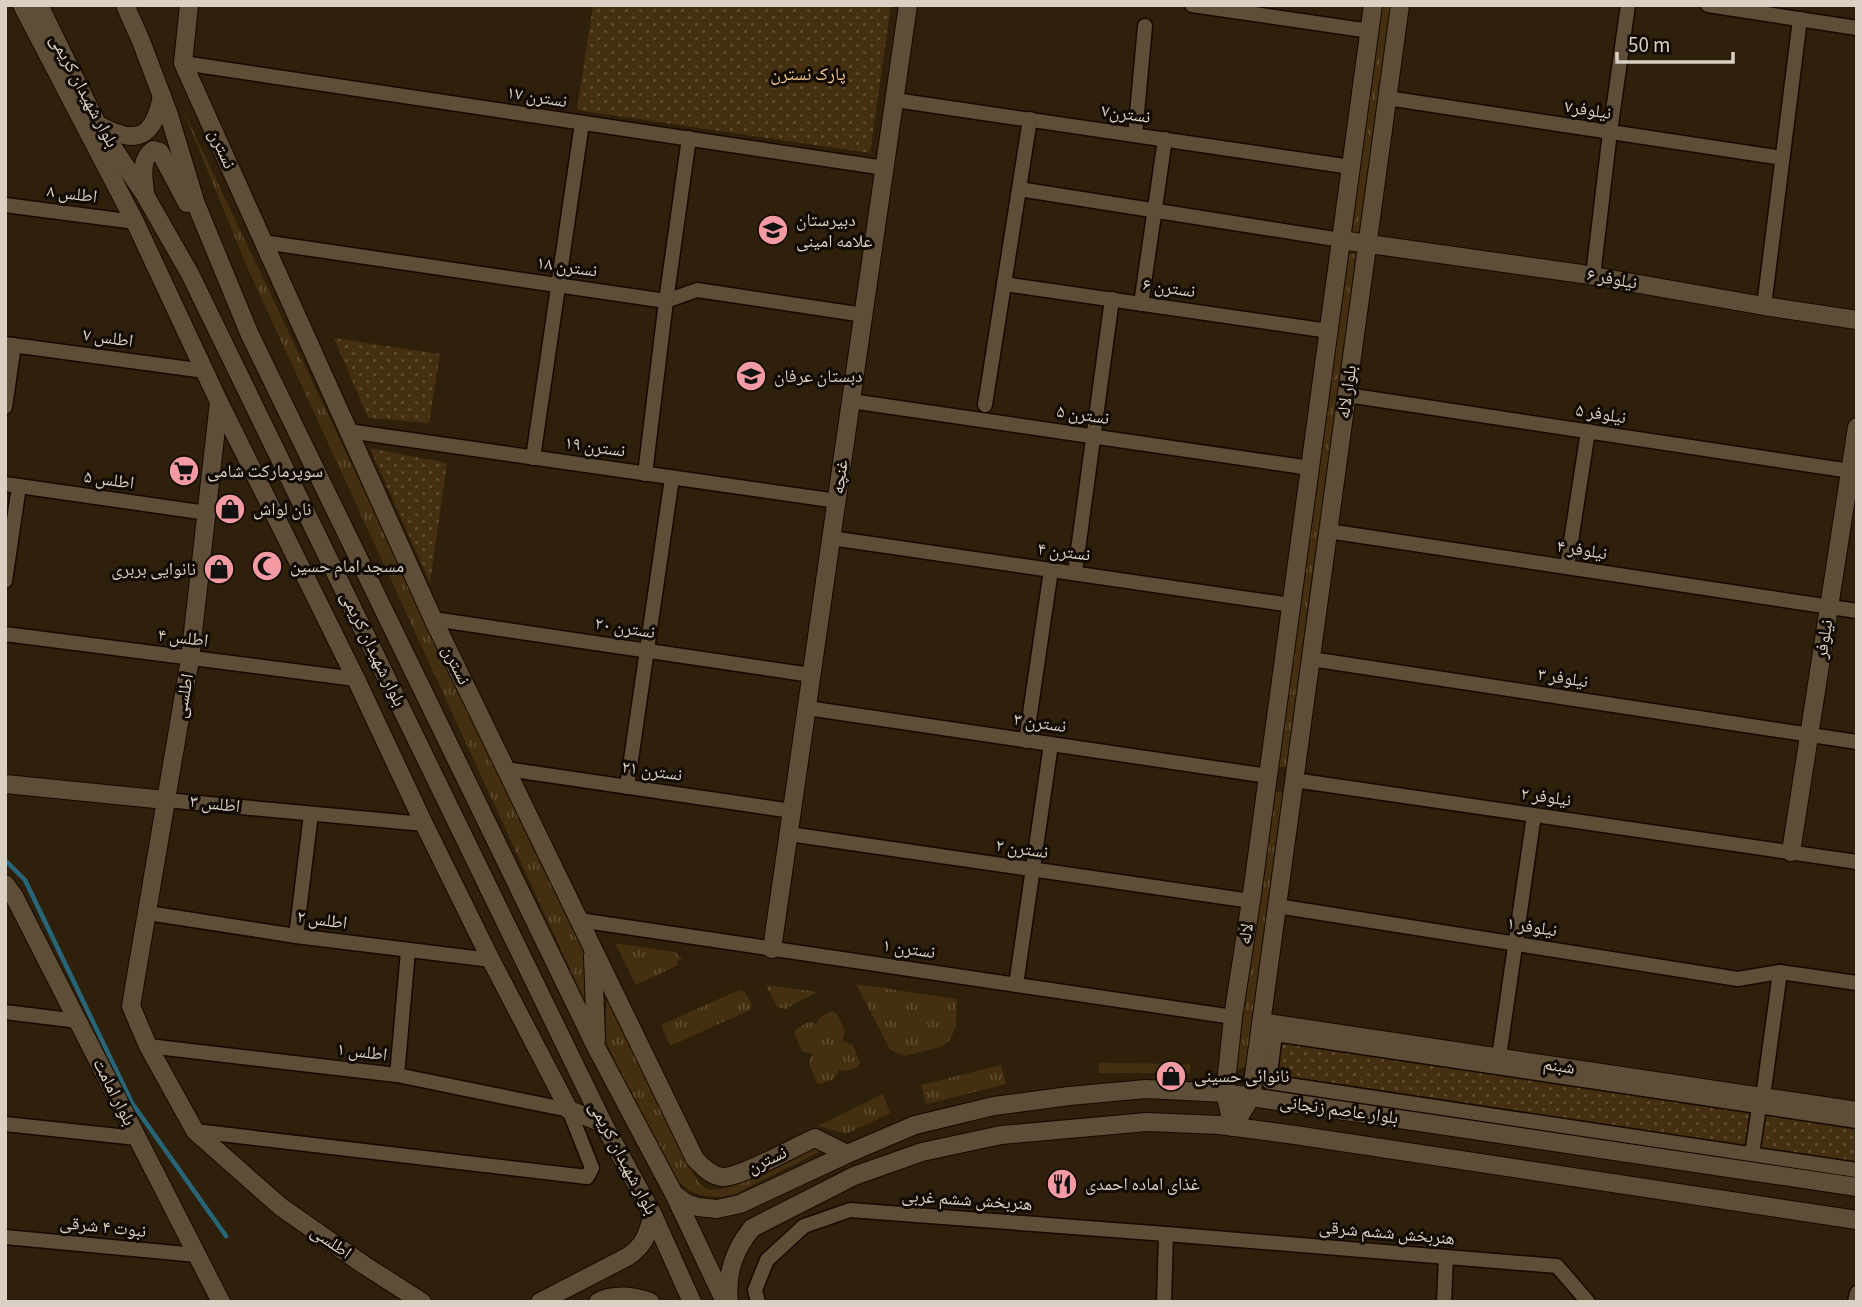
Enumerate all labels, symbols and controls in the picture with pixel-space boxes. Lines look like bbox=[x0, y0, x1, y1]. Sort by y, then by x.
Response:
scale bar bbox=[1617, 21, 1732, 65]
street label: بلوار شهیدان کریمی bbox=[44, 30, 125, 152]
text: 50 m bbox=[1628, 30, 1670, 60]
park label: پارک نسترن bbox=[770, 62, 846, 87]
street label: نسترن ۱۷ bbox=[505, 80, 569, 114]
street label: نیلوفر۷ bbox=[1563, 94, 1613, 126]
street label: نسترن۷ bbox=[1100, 98, 1152, 130]
street label: نسترن bbox=[202, 125, 242, 173]
street label: اطلس ۸ bbox=[45, 179, 99, 209]
place label: دبیرستان علامه امینی bbox=[796, 208, 873, 254]
school or university icon: دبیرستان علامه امینی bbox=[756, 213, 790, 247]
street label: نسترن ۱۸ bbox=[535, 250, 599, 284]
street label: نیلوفر ۶ bbox=[1585, 262, 1639, 296]
street label: نسترن ۶ bbox=[1141, 272, 1197, 304]
street label: اطلس ۷ bbox=[81, 322, 135, 354]
school or university icon: دبستان عرفان bbox=[734, 359, 768, 393]
place label: دبستان عرفان bbox=[774, 364, 863, 389]
street label: بلوار لاله bbox=[1331, 364, 1363, 420]
street label: نیلوفر ۵ bbox=[1574, 398, 1628, 430]
street label: نسترن ۵ bbox=[1055, 399, 1111, 431]
street label: نسترن ۱۹ bbox=[563, 430, 627, 464]
supermarket icon: سوپرمارکت شامی bbox=[167, 454, 201, 488]
street label: غنچه bbox=[825, 458, 855, 496]
place label: سوپرمارکت شامی bbox=[207, 459, 323, 484]
street label: اطلس ۵ bbox=[82, 464, 136, 496]
shop icon: نان لواش bbox=[213, 492, 247, 526]
place label: نان لواش bbox=[253, 497, 311, 522]
street label: نیلوفر ۴ bbox=[1555, 534, 1609, 566]
street label: نسترن ۴ bbox=[1036, 536, 1092, 568]
mosque icon: مسجد امام حسین bbox=[250, 549, 284, 583]
shop icon: نانوایی بربری bbox=[202, 552, 236, 586]
place label: مسجد امام حسین bbox=[290, 554, 404, 579]
place label: نانوایی بربری bbox=[111, 557, 196, 582]
street label: بلوار شهیدان کریمی bbox=[334, 587, 412, 711]
street label: نسترن ۲۰ bbox=[593, 611, 657, 645]
street label: نیلوفر bbox=[1808, 618, 1839, 661]
street label: اطلس ۴ bbox=[156, 623, 210, 653]
street label: نسترن bbox=[436, 641, 476, 689]
street label: نیلوفر ۳ bbox=[1536, 662, 1590, 694]
street label: اطلسی bbox=[168, 672, 200, 720]
street label: نسترن ۳ bbox=[1012, 707, 1068, 739]
street label: نسترن ۲۱ bbox=[620, 754, 684, 788]
street label: نیلوفر ۲ bbox=[1519, 781, 1573, 813]
street label: اطلس ۳ bbox=[189, 789, 241, 819]
street label: نسترن ۲ bbox=[994, 833, 1050, 865]
street label: اطلس ۲ bbox=[295, 904, 349, 936]
street label: نیلوفر ۱ bbox=[1505, 911, 1559, 943]
street label: لاله bbox=[1232, 922, 1260, 946]
street label: نسترن ۱ bbox=[881, 933, 937, 965]
street label: اطلس ۱ bbox=[335, 1037, 389, 1067]
street label: شبنم bbox=[1541, 1051, 1577, 1081]
street label: بلوار امامت bbox=[86, 1054, 142, 1130]
shop icon: نانوائی حسینی bbox=[1154, 1059, 1188, 1093]
place label: نانوائی حسینی bbox=[1194, 1064, 1290, 1089]
street label: بلوار عاصم زنجانی bbox=[1278, 1089, 1400, 1131]
street label: بلوار شهیدان کریمی bbox=[583, 1097, 664, 1219]
street label: نسترن bbox=[743, 1140, 791, 1180]
restaurant icon: غذای اماده احمدی bbox=[1045, 1167, 1079, 1201]
place label: غذای اماده احمدی bbox=[1085, 1172, 1200, 1197]
street label: هنربخش ششم غربی bbox=[901, 1183, 1033, 1217]
street label: نبوت ۴ شرقی bbox=[58, 1210, 148, 1244]
street label: هنربخش ششم شرقی bbox=[1318, 1215, 1456, 1251]
street label: اطلسی bbox=[305, 1219, 357, 1265]

